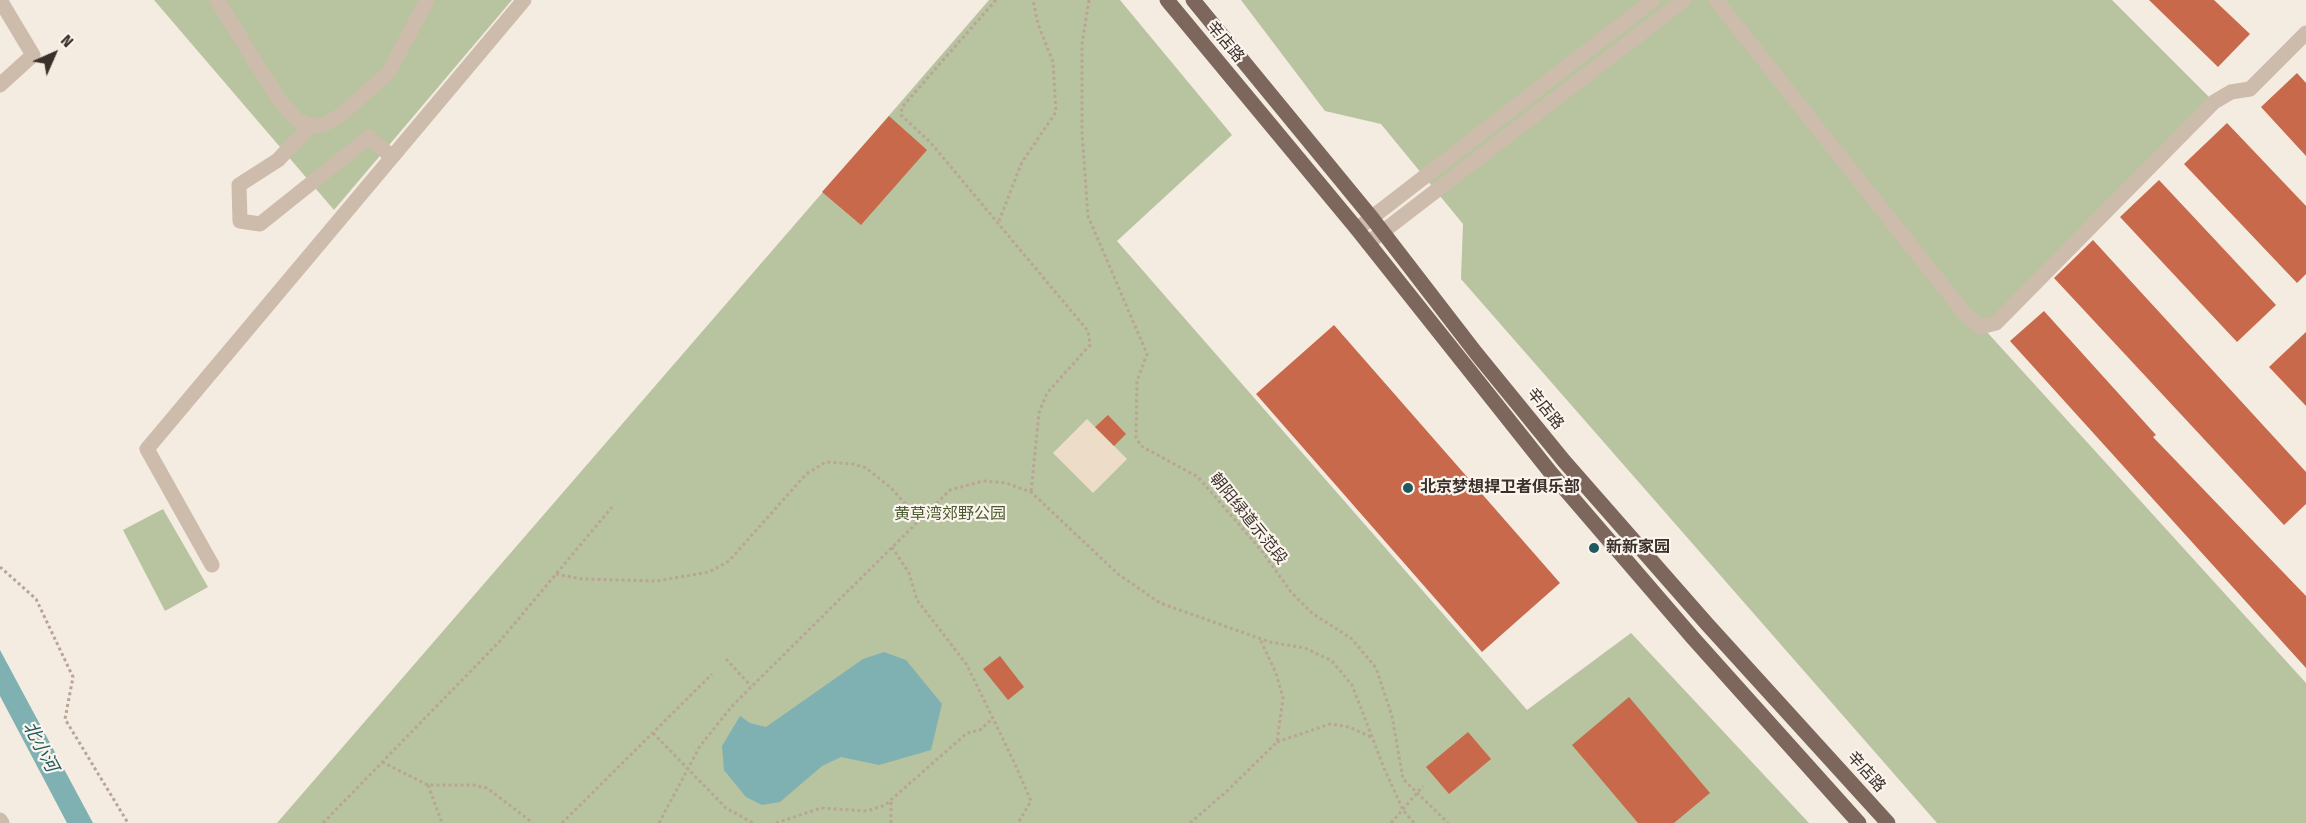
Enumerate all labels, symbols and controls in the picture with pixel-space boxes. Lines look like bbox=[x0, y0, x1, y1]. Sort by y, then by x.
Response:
street label: 辛店路 bbox=[1202, 17, 1248, 67]
north arrow bbox=[24, 24, 84, 84]
text: N bbox=[57, 31, 77, 51]
street label: 辛店路 bbox=[1522, 384, 1568, 434]
street label: 朝阳绿道示范段 bbox=[1205, 469, 1291, 569]
place label: 北京梦想捍卫者俱乐部 bbox=[1420, 478, 1580, 498]
marker: 北京梦想捍卫者俱乐部 bbox=[1401, 481, 1415, 495]
park label: 黄草湾郊野公园 bbox=[894, 505, 1006, 525]
place label: 新新家园 bbox=[1606, 538, 1670, 558]
marker: 新新家园 bbox=[1587, 541, 1601, 555]
water label: 北小河 bbox=[18, 718, 62, 776]
street label: 辛店路 bbox=[1843, 748, 1889, 796]

